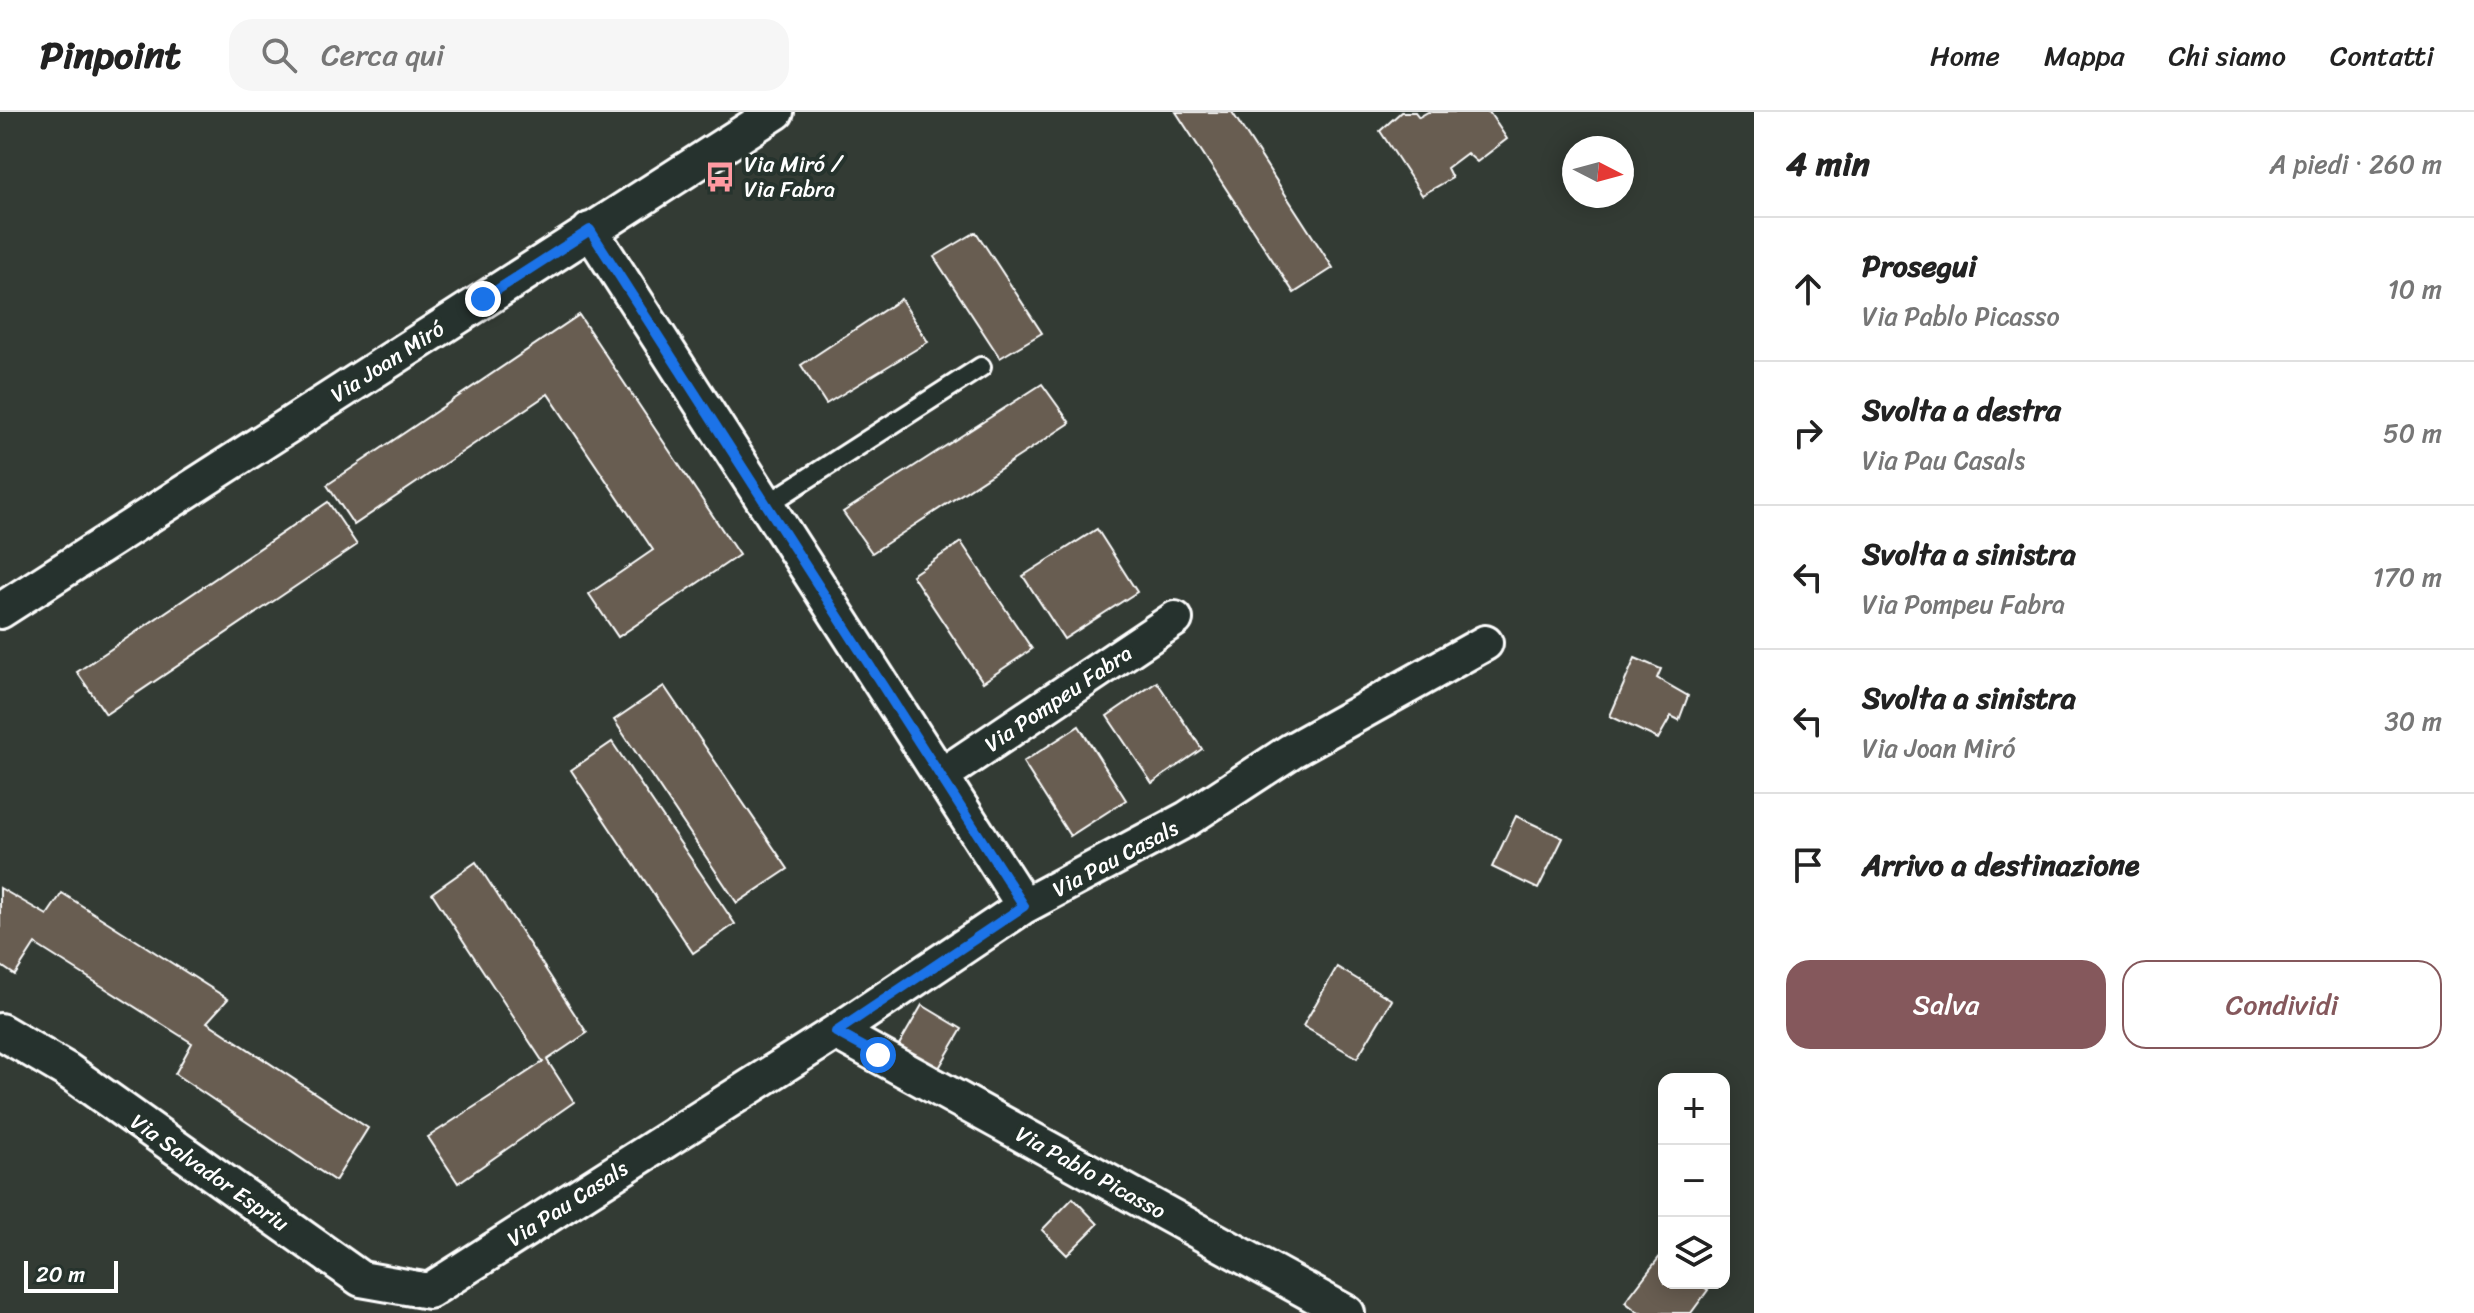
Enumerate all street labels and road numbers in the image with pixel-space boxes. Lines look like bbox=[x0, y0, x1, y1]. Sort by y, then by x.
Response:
street label: Via Joan Miró bbox=[322, 309, 453, 413]
street label: Via Pompeu Fabra bbox=[976, 634, 1140, 763]
street label: Via Pau Casals bbox=[1045, 809, 1185, 908]
street label: Via Salvador Espriu bbox=[122, 1103, 298, 1242]
street label: Via Pablo Picasso bbox=[1008, 1115, 1173, 1230]
street label: Via Pau Casals bbox=[499, 1149, 636, 1257]

